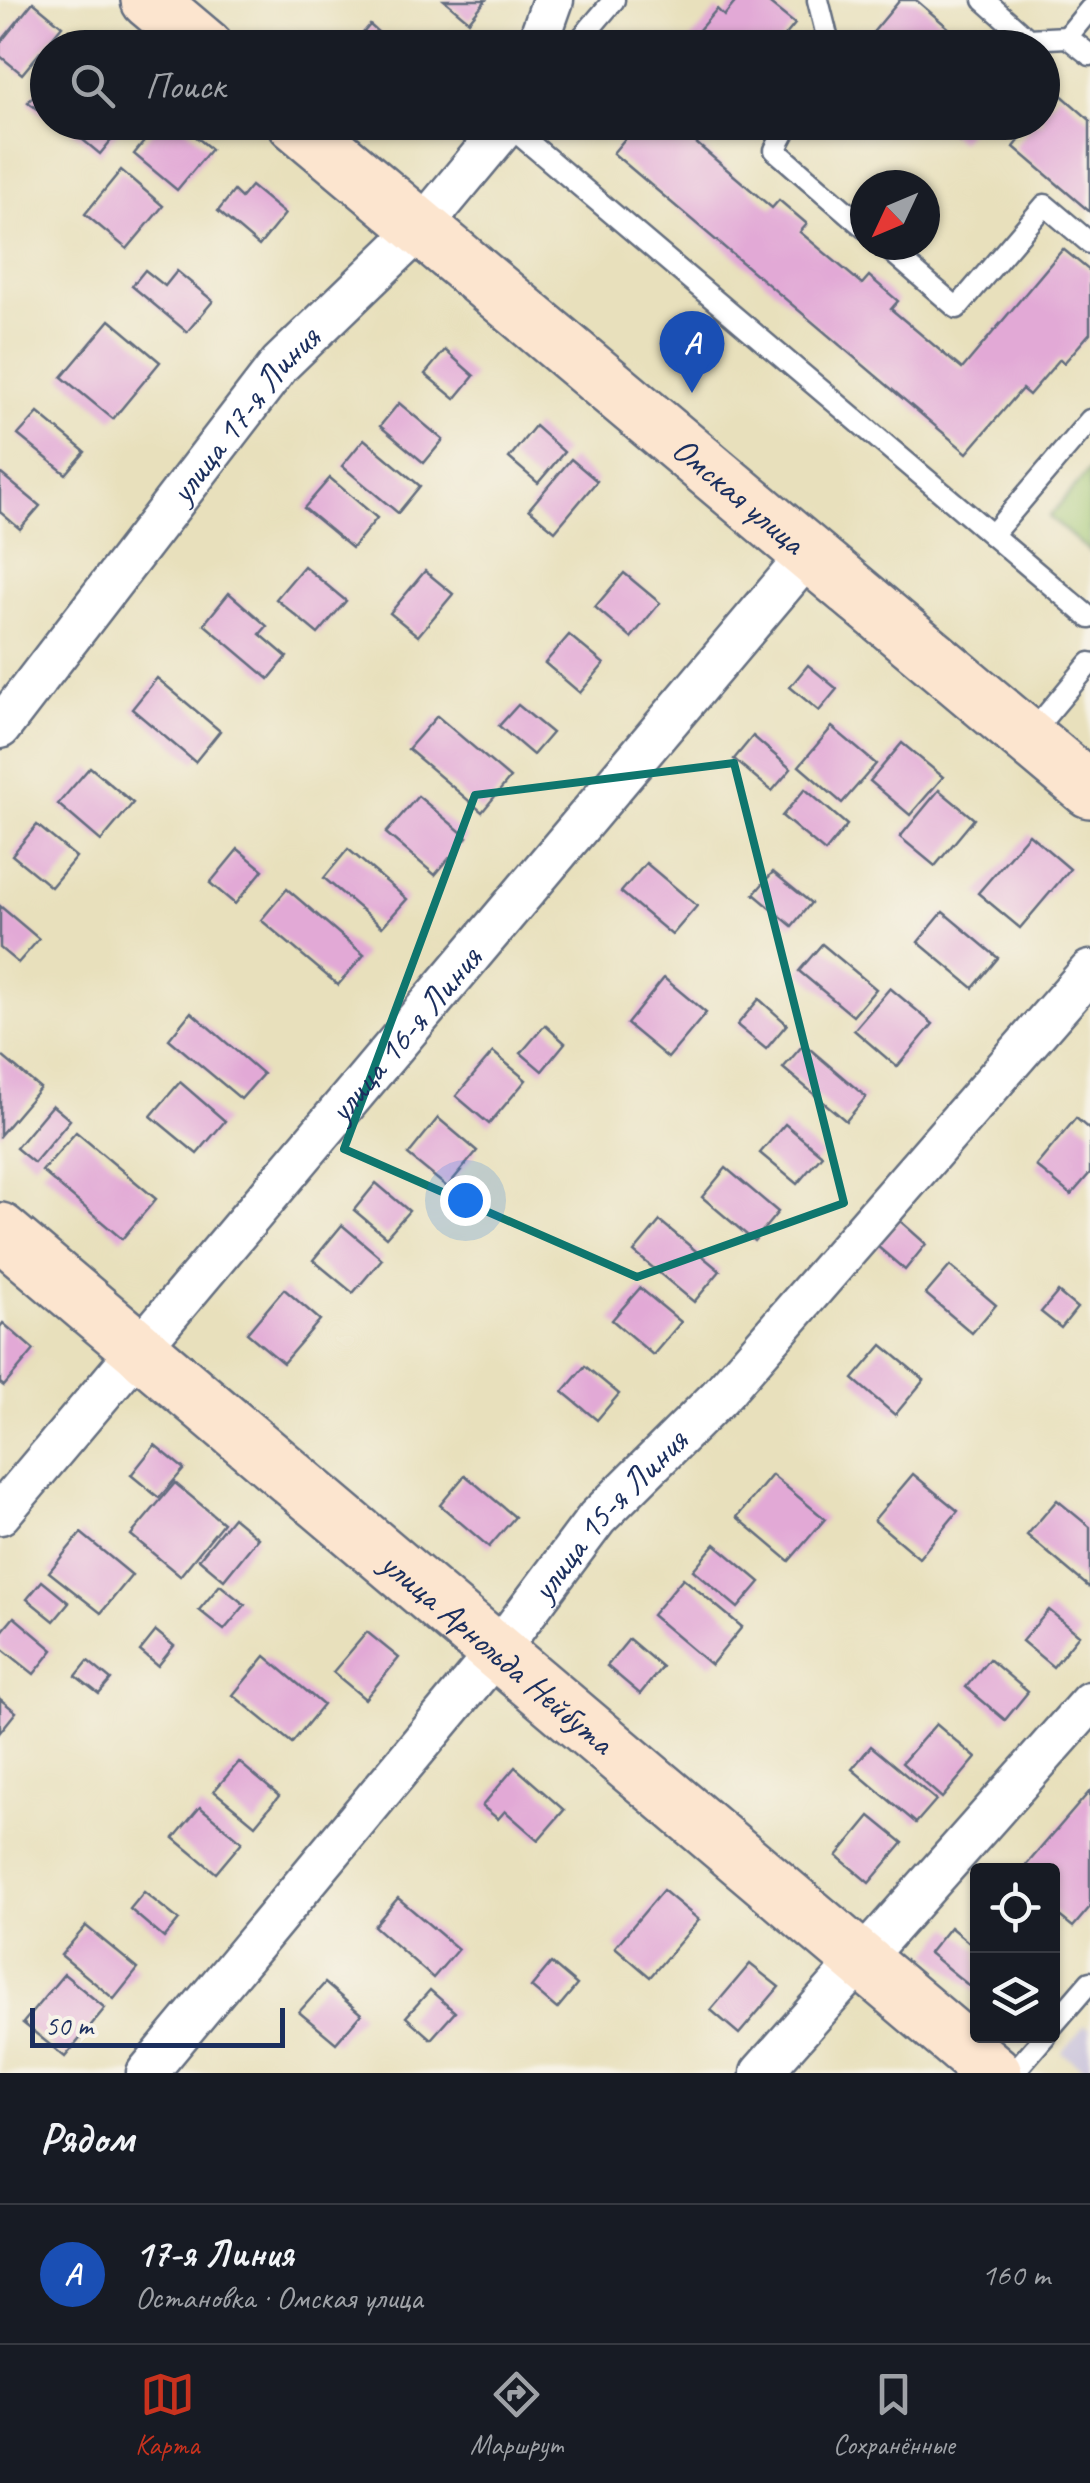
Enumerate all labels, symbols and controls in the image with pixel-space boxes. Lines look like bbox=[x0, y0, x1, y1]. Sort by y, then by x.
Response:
search box bbox=[30, 30, 1060, 140]
icon: search bbox=[65, 58, 120, 113]
text: Поиск bbox=[145, 62, 225, 109]
north arrow bbox=[850, 170, 940, 260]
pin: A bbox=[660, 310, 724, 393]
street label: улица 17-я Линия bbox=[158, 314, 330, 514]
street label: Омская улица bbox=[663, 426, 816, 565]
street label: улица 16-я Линия bbox=[317, 936, 492, 1132]
your location bbox=[440, 1175, 491, 1226]
street label: улица 15-я Линия bbox=[519, 1418, 698, 1611]
street label: улица Арнольда Нейбута bbox=[370, 1540, 625, 1765]
map controls bbox=[970, 1863, 1060, 2043]
button: locate bbox=[970, 1863, 1060, 1953]
button: layers bbox=[970, 1953, 1060, 2043]
scale bar bbox=[30, 2003, 285, 2048]
text: 50 m bbox=[45, 2008, 93, 2043]
text: Рядом bbox=[40, 2112, 134, 2165]
text: 17-я Линия bbox=[135, 2230, 294, 2277]
text: A bbox=[64, 2254, 81, 2295]
text: 160 m bbox=[981, 2254, 1050, 2295]
text: Остановка · Омская улица bbox=[135, 2277, 423, 2318]
tab: Карта bbox=[135, 2367, 199, 2462]
tab: Маршрут bbox=[470, 2367, 562, 2462]
tab: Сохранённые bbox=[833, 2367, 955, 2462]

